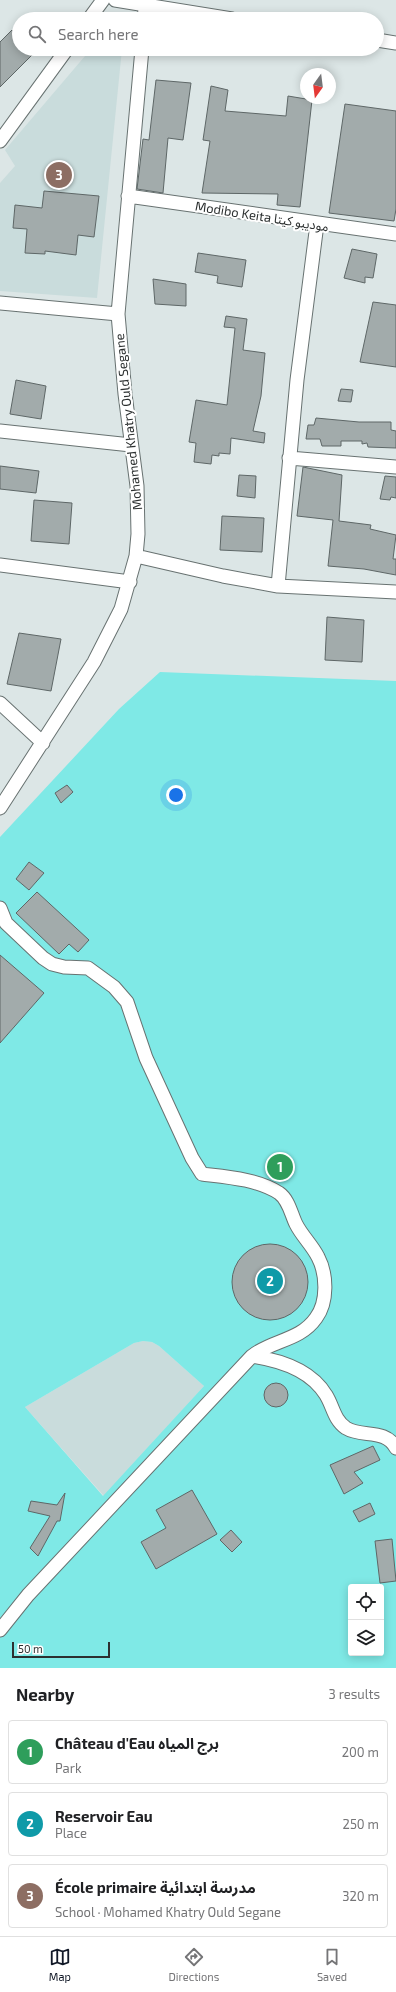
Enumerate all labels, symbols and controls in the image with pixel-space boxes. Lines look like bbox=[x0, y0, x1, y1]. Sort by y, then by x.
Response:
search box bbox=[12, 12, 384, 56]
icon: search bbox=[26, 23, 48, 45]
text: Search here bbox=[58, 25, 139, 43]
north arrow bbox=[300, 68, 336, 104]
pin: 3 bbox=[46, 160, 72, 190]
street label: Modibo Keita موديبو كيتا bbox=[194, 198, 330, 235]
street label: Mohamed Khatry Ould Segane bbox=[111, 333, 145, 511]
your location bbox=[166, 785, 186, 805]
pin: 1 bbox=[267, 1152, 293, 1182]
pin: 2 bbox=[257, 1266, 283, 1296]
map controls bbox=[348, 1584, 384, 1656]
button: locate bbox=[348, 1584, 384, 1620]
button: layers bbox=[348, 1620, 384, 1656]
scale bar bbox=[12, 1640, 110, 1659]
text: 50 m bbox=[18, 1642, 43, 1655]
text: Nearby bbox=[16, 1684, 74, 1704]
text: 3 results bbox=[329, 1686, 380, 1702]
text: Château d'Eau برج المياه bbox=[55, 1734, 219, 1752]
text: 1 bbox=[27, 1744, 33, 1760]
text: 200 m bbox=[342, 1744, 379, 1760]
text: Park bbox=[55, 1760, 82, 1776]
text: Reservoir Eau bbox=[55, 1807, 153, 1825]
text: 2 bbox=[26, 1816, 34, 1832]
text: 250 m bbox=[343, 1816, 379, 1832]
text: Place bbox=[55, 1825, 87, 1841]
text: École primaire مدرسة ابتدائية bbox=[55, 1878, 256, 1896]
text: 3 bbox=[26, 1888, 34, 1904]
text: 320 m bbox=[342, 1888, 379, 1904]
text: School · Mohamed Khatry Ould Segane bbox=[55, 1904, 281, 1920]
tab: Map bbox=[49, 1946, 71, 1983]
tab: Directions bbox=[169, 1946, 219, 1983]
tab: Saved bbox=[317, 1946, 347, 1983]

